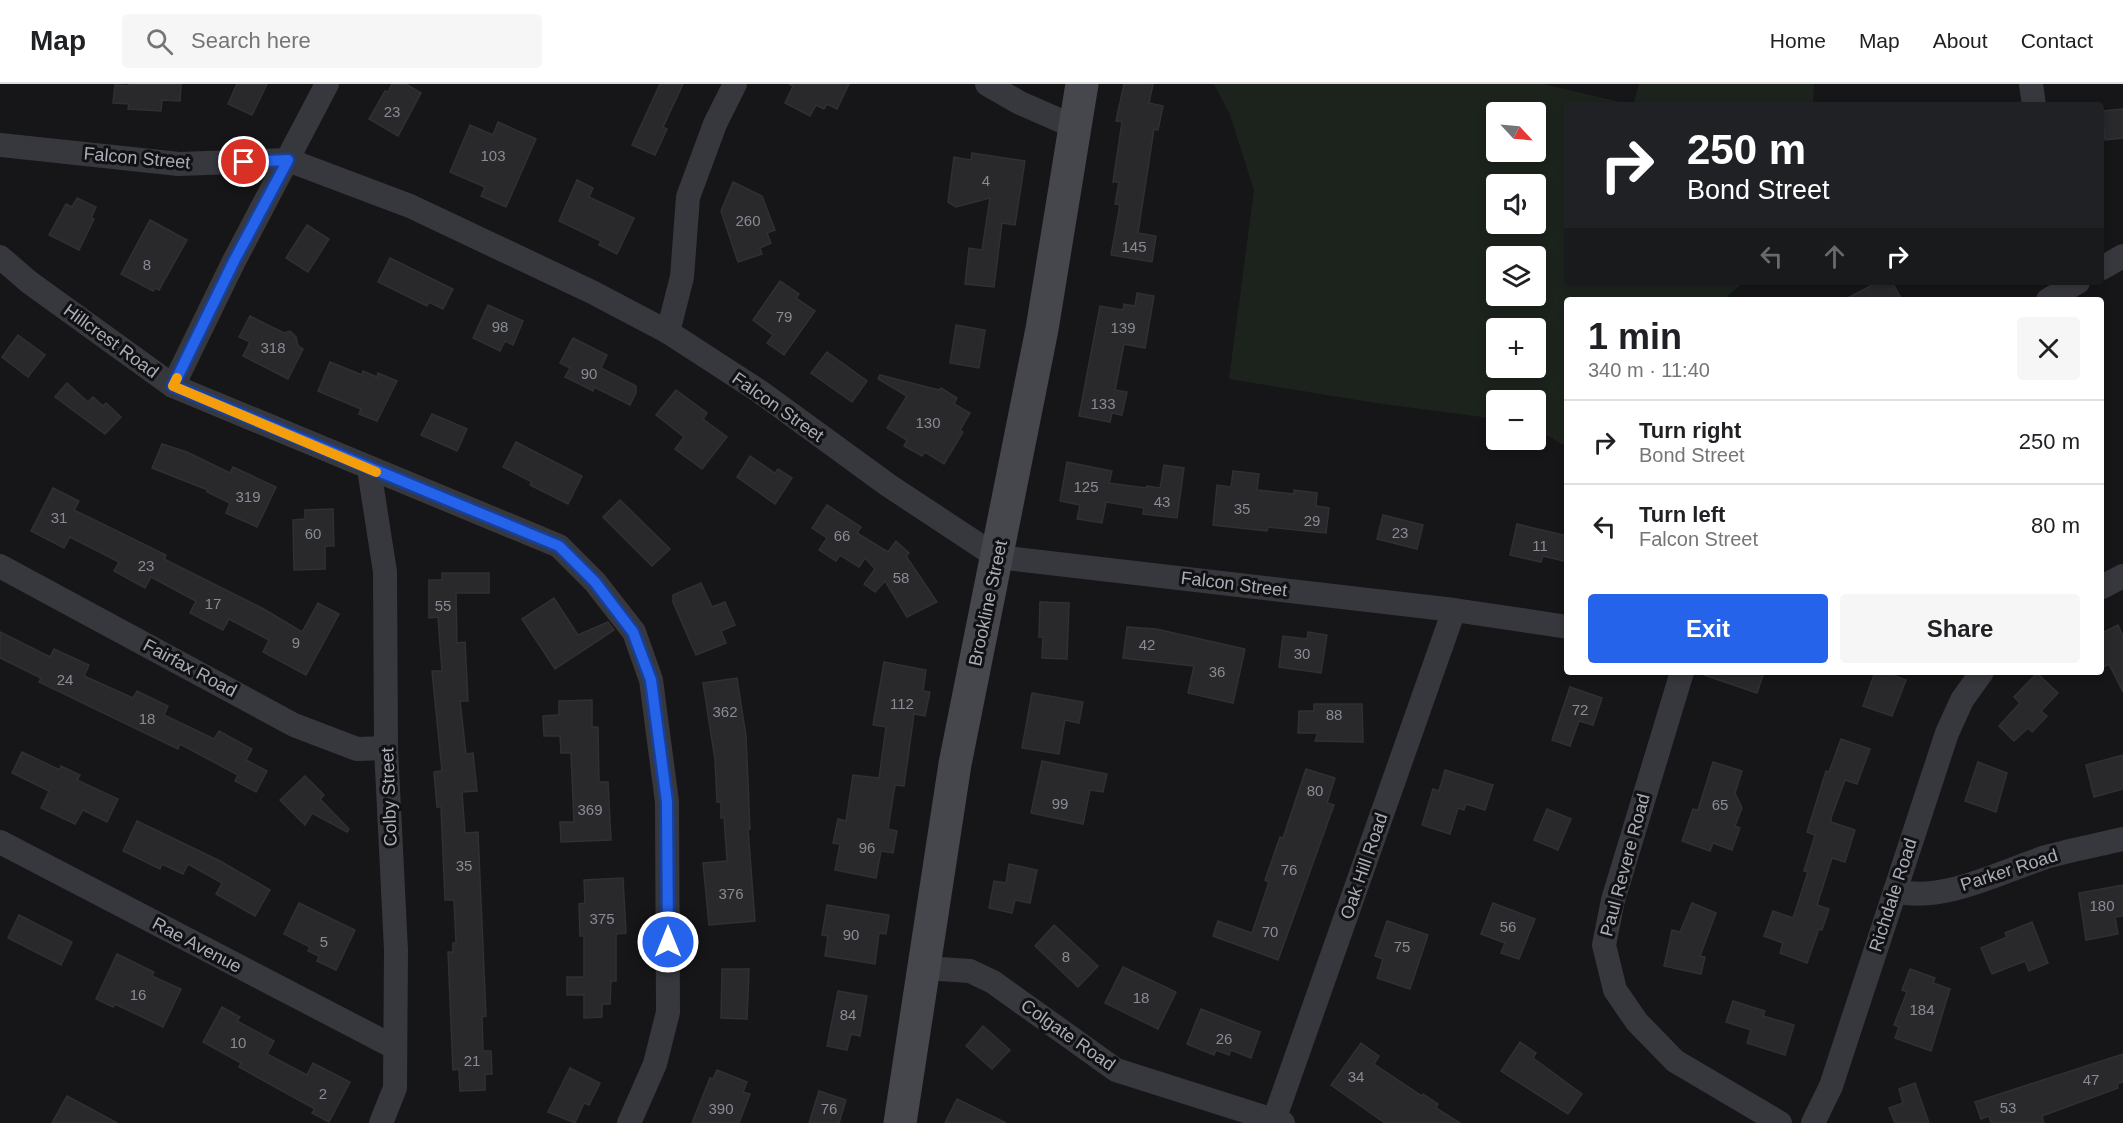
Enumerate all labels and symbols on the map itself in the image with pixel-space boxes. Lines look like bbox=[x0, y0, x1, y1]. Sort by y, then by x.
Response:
north arrow bbox=[1486, 102, 1546, 162]
house number: 23 bbox=[384, 103, 400, 120]
pin bbox=[218, 136, 269, 187]
street label: Falcon Street bbox=[83, 143, 191, 173]
house number: 103 bbox=[480, 147, 506, 164]
house number: 4 bbox=[982, 172, 990, 189]
house number: 260 bbox=[735, 212, 761, 229]
house number: 145 bbox=[1121, 238, 1147, 255]
house number: 8 bbox=[143, 256, 151, 273]
street label: Hillcrest Road bbox=[60, 300, 162, 382]
house number: 79 bbox=[776, 308, 792, 325]
house number: 98 bbox=[492, 318, 508, 335]
house number: 139 bbox=[1110, 319, 1136, 336]
house number: 318 bbox=[260, 339, 286, 356]
house number: 90 bbox=[581, 365, 597, 382]
street label: Falcon Street bbox=[728, 368, 828, 446]
house number: 133 bbox=[1090, 395, 1116, 412]
house number: 130 bbox=[915, 414, 941, 431]
house number: 125 bbox=[1073, 478, 1099, 495]
house number: 319 bbox=[235, 488, 261, 505]
house number: 43 bbox=[1154, 493, 1170, 510]
house number: 35 bbox=[1234, 500, 1250, 517]
house number: 31 bbox=[51, 509, 67, 526]
house number: 29 bbox=[1304, 512, 1320, 529]
house number: 23 bbox=[1392, 524, 1408, 541]
house number: 60 bbox=[305, 525, 321, 542]
house number: 66 bbox=[834, 527, 850, 544]
house number: 11 bbox=[1532, 537, 1548, 554]
street label: Brookline Street bbox=[965, 538, 1011, 668]
house number: 23 bbox=[138, 557, 154, 574]
street label: Falcon Street bbox=[1180, 568, 1288, 600]
house number: 58 bbox=[893, 569, 909, 586]
house number: 17 bbox=[205, 595, 221, 612]
house number: 55 bbox=[435, 597, 451, 614]
house number: 9 bbox=[292, 634, 300, 651]
street label: Fairfax Road bbox=[140, 635, 240, 701]
house number: 42 bbox=[1139, 636, 1155, 653]
house number: 30 bbox=[1294, 645, 1310, 662]
house number: 36 bbox=[1209, 663, 1225, 680]
house number: 24 bbox=[57, 671, 73, 688]
house number: 112 bbox=[890, 695, 914, 712]
house number: 72 bbox=[1572, 701, 1588, 718]
house number: 362 bbox=[712, 703, 738, 720]
house number: 88 bbox=[1326, 706, 1342, 723]
house number: 18 bbox=[139, 710, 155, 727]
street label: Colby Street bbox=[377, 747, 401, 847]
house number: 80 bbox=[1307, 782, 1323, 799]
street label: Paul Revere Road bbox=[1596, 791, 1654, 939]
house number: 99 bbox=[1052, 795, 1068, 812]
house number: 65 bbox=[1712, 796, 1728, 813]
house number: 369 bbox=[577, 801, 603, 818]
street label: Oak Hill Road bbox=[1336, 810, 1392, 922]
street label: Richdale Road bbox=[1865, 836, 1921, 954]
house number: 96 bbox=[859, 839, 875, 856]
street label: Parker Road bbox=[1958, 845, 2060, 895]
house number: 35 bbox=[456, 857, 472, 874]
house number: 76 bbox=[1281, 861, 1297, 878]
house number: 376 bbox=[718, 885, 744, 902]
house number: 180 bbox=[2089, 897, 2115, 914]
house number: 375 bbox=[589, 910, 615, 927]
position arrow bbox=[636, 910, 700, 974]
street label: Rae Avenue bbox=[149, 913, 245, 977]
house number: 56 bbox=[1500, 918, 1516, 935]
house number: 70 bbox=[1262, 923, 1278, 940]
house number: 90 bbox=[843, 926, 859, 943]
house number: 5 bbox=[320, 933, 328, 950]
house number: 75 bbox=[1394, 938, 1410, 955]
house number: 8 bbox=[1062, 948, 1070, 965]
house number: 16 bbox=[130, 986, 146, 1003]
house number: 18 bbox=[1133, 989, 1149, 1006]
street label: Colgate Road bbox=[1017, 995, 1119, 1075]
house number: 184 bbox=[1909, 1001, 1935, 1018]
house number: 84 bbox=[840, 1006, 856, 1023]
house number: 26 bbox=[1216, 1030, 1232, 1047]
house number: 10 bbox=[230, 1034, 246, 1051]
house number: 21 bbox=[464, 1052, 480, 1069]
house number: 34 bbox=[1348, 1068, 1364, 1085]
house number: 47 bbox=[2083, 1071, 2099, 1088]
house number: 2 bbox=[319, 1085, 327, 1102]
house number: 53 bbox=[2000, 1099, 2016, 1116]
house number: 390 bbox=[708, 1100, 734, 1117]
house number: 76 bbox=[821, 1100, 837, 1117]

